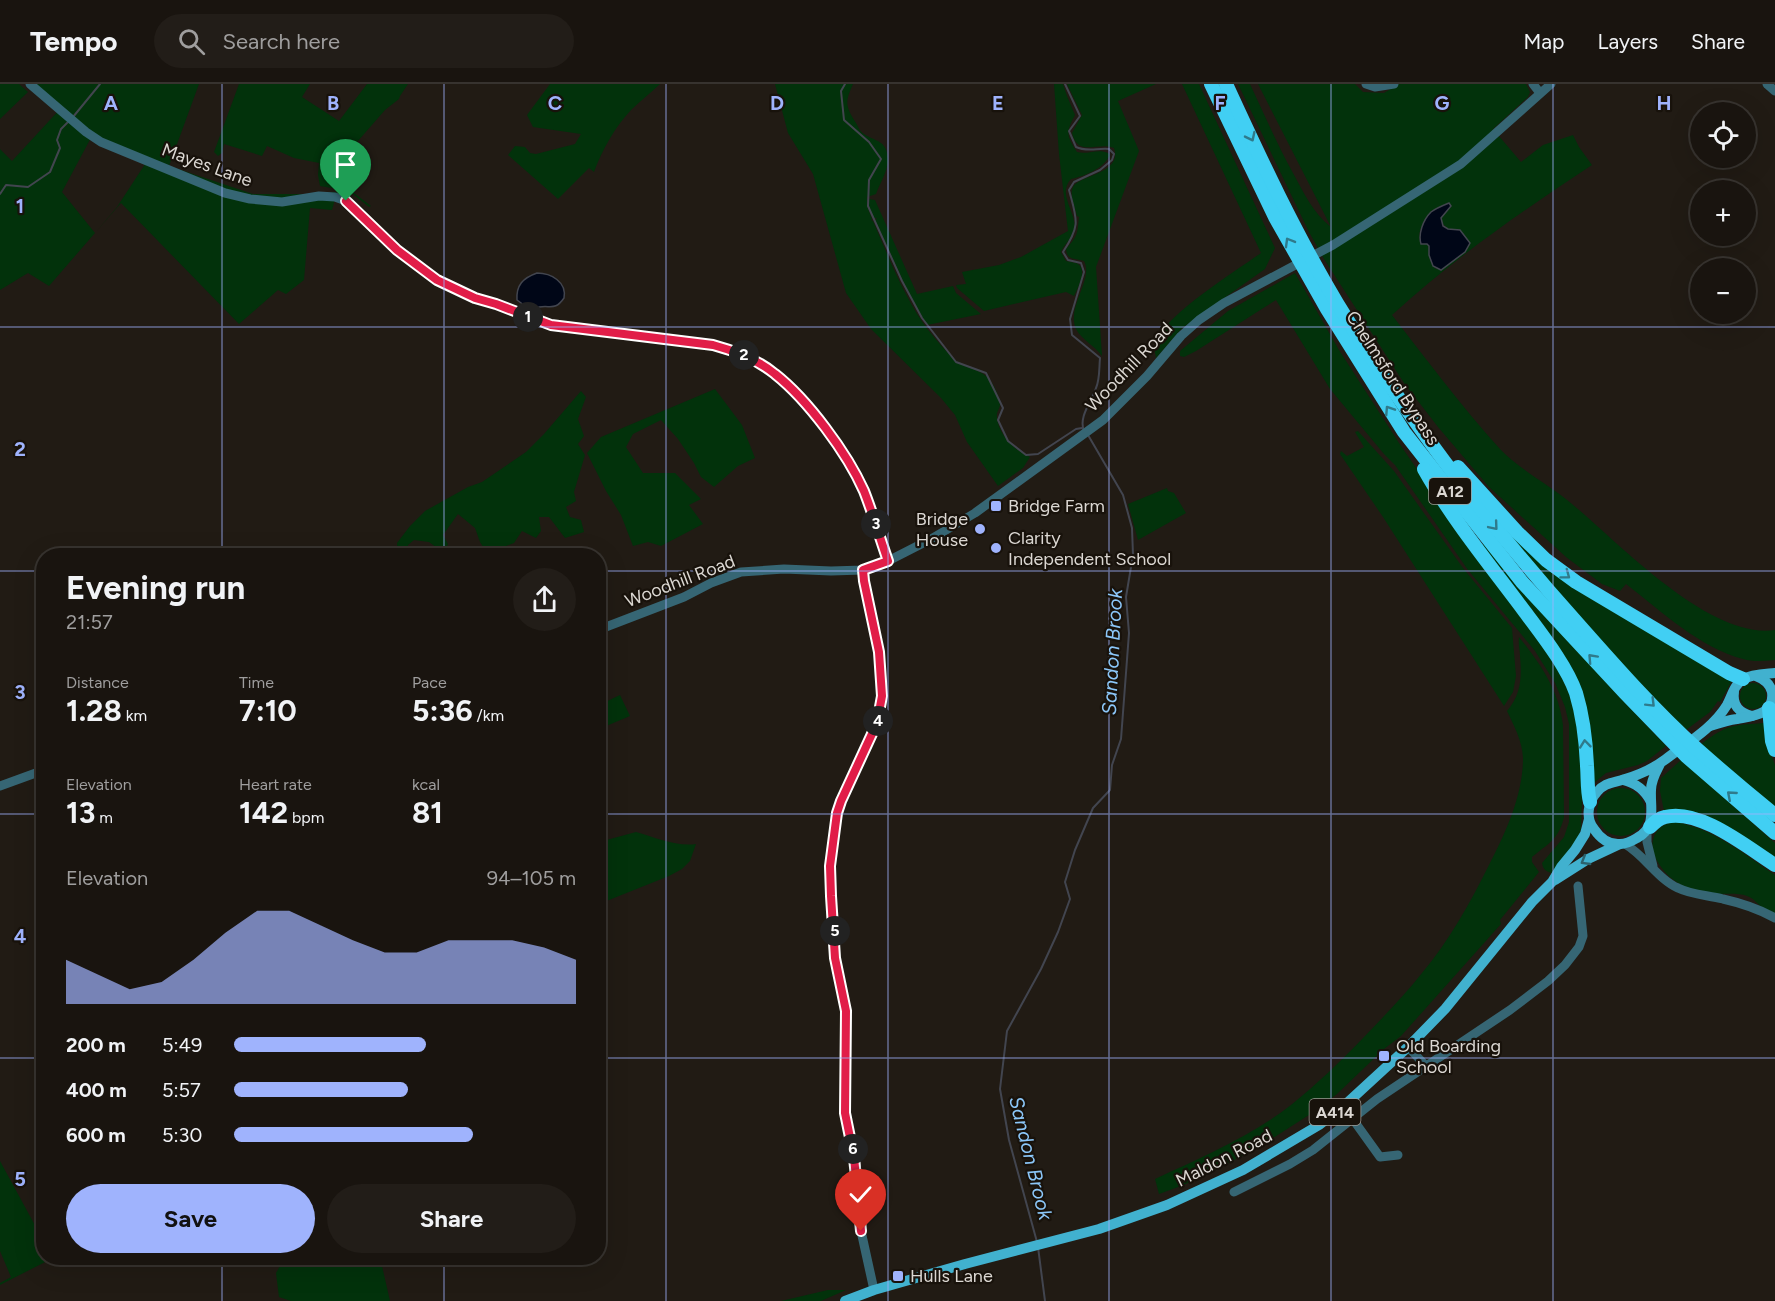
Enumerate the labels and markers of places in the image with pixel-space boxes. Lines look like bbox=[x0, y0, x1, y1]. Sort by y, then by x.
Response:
pin bbox=[320, 139, 371, 201]
pin: 1 bbox=[513, 302, 543, 332]
pin: 2 bbox=[729, 340, 759, 370]
place label: Bridge Farm bbox=[1008, 495, 1105, 517]
marker: Bridge Farm bbox=[989, 499, 1003, 513]
place label: Bridge House bbox=[916, 508, 968, 551]
pin: 3 bbox=[861, 509, 891, 539]
marker: Bridge House bbox=[973, 522, 987, 536]
place label: Clarity Independent School bbox=[1008, 527, 1171, 570]
marker: Clarity Independent School bbox=[989, 541, 1003, 555]
pin: 4 bbox=[863, 706, 893, 736]
pin: 5 bbox=[820, 916, 850, 946]
place label: Old Boarding School bbox=[1396, 1035, 1501, 1078]
marker: Old Boarding School bbox=[1377, 1049, 1391, 1063]
pin: 6 bbox=[838, 1134, 868, 1164]
pin bbox=[835, 1169, 886, 1231]
place label: Hulls Lane bbox=[910, 1265, 993, 1287]
marker: Hulls Lane bbox=[891, 1269, 905, 1283]

